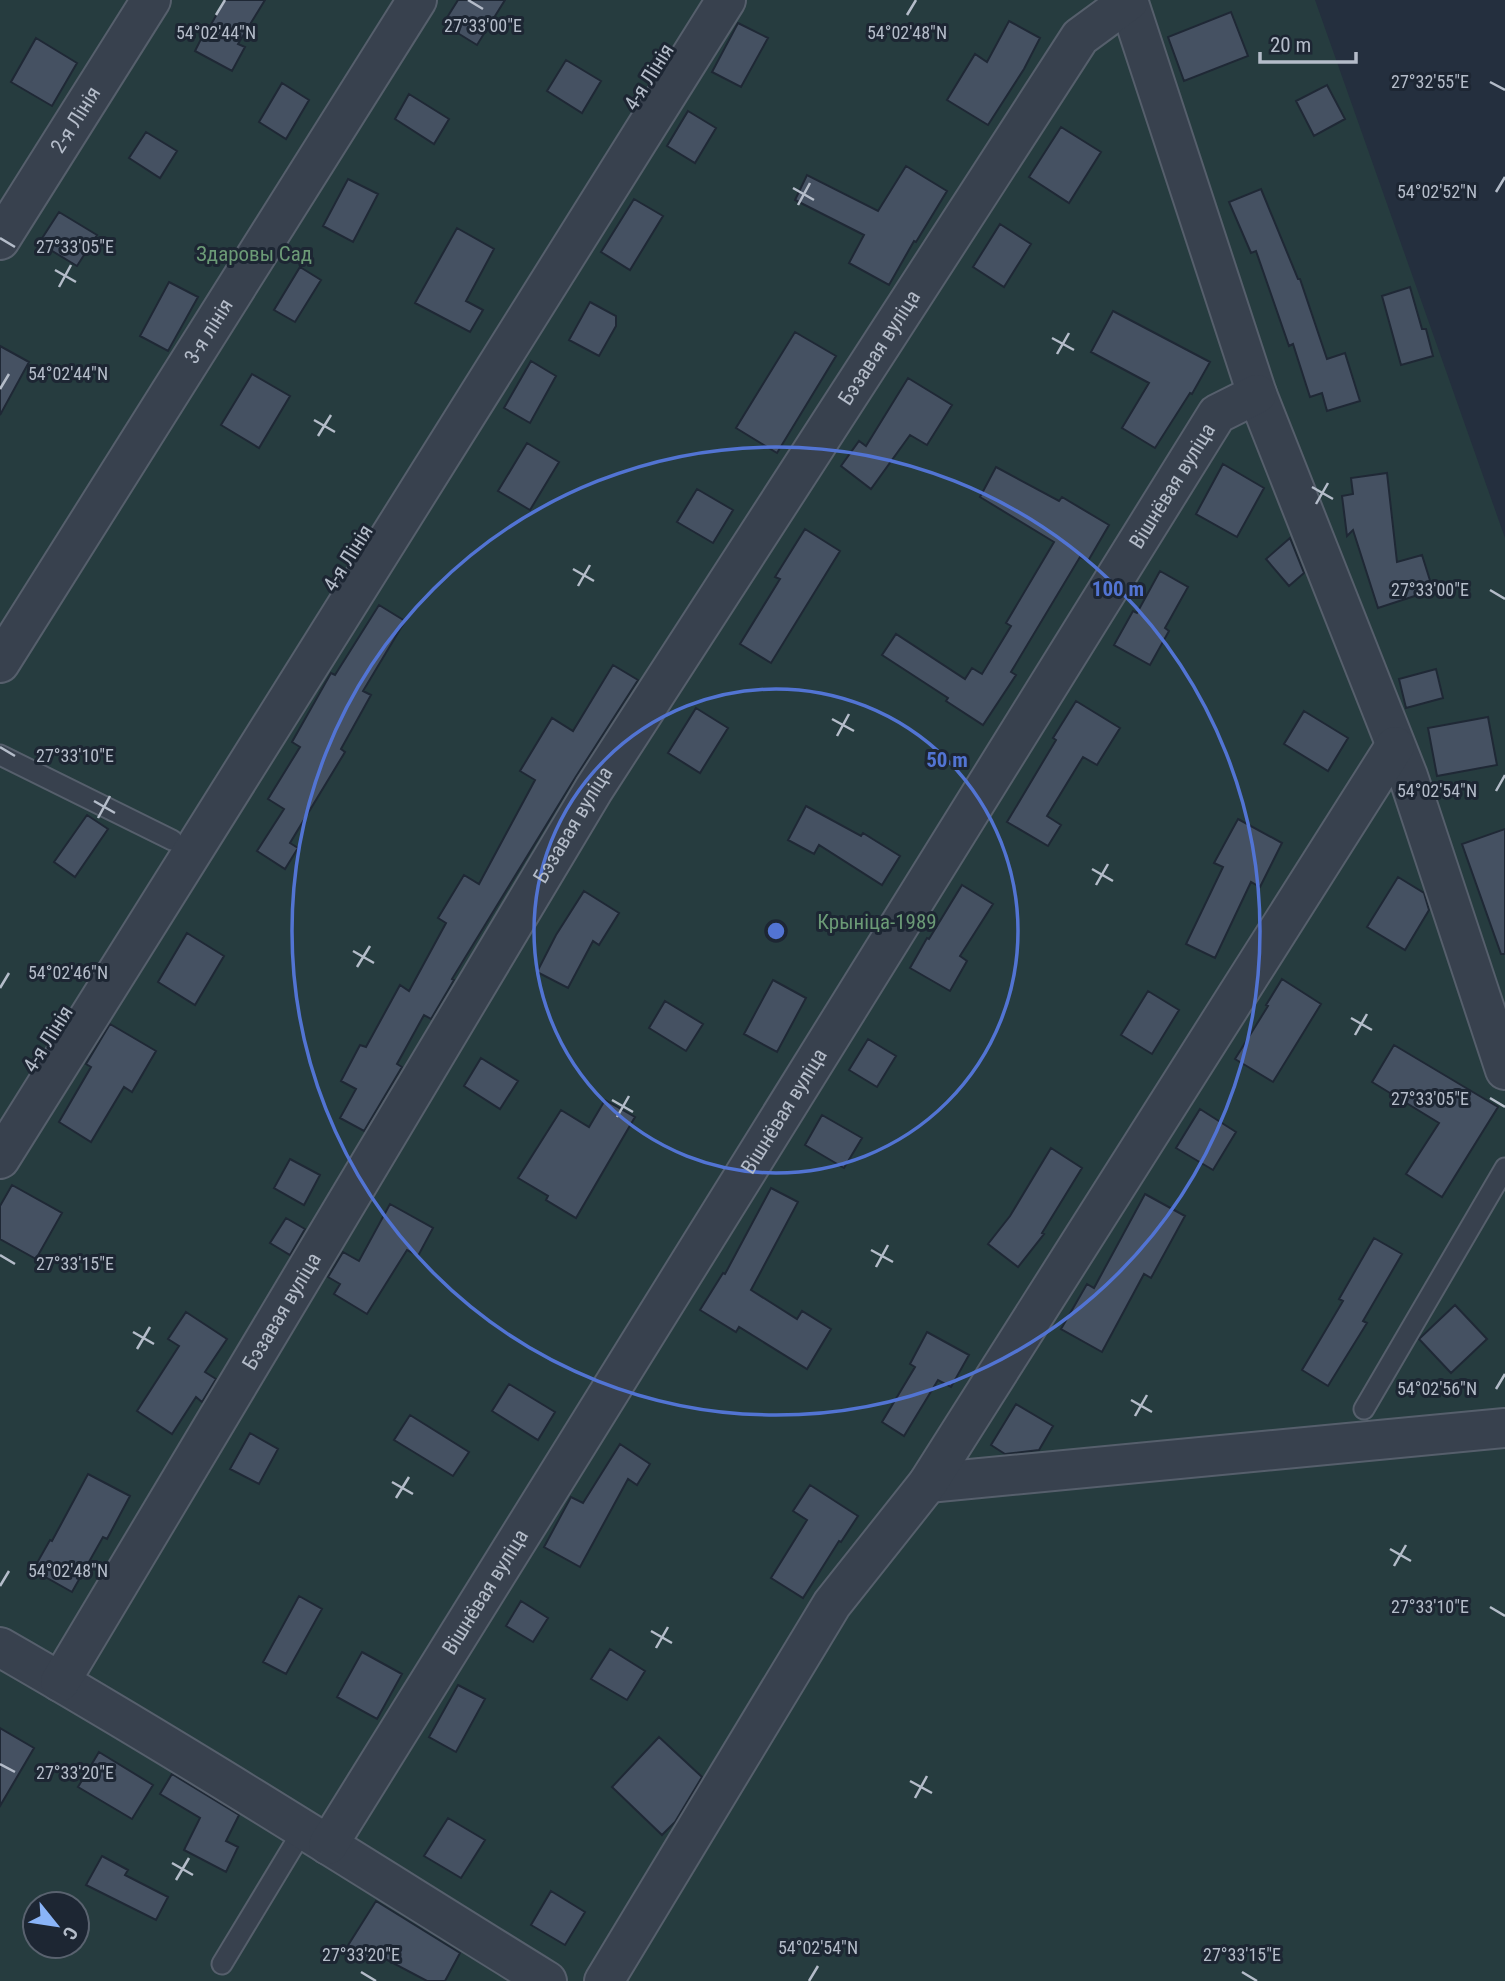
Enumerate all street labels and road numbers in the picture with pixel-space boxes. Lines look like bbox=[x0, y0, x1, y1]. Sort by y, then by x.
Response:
street label: 4-я Лінія bbox=[619, 39, 679, 115]
street label: 2-я Лінія bbox=[46, 82, 105, 158]
street label: Бэзавая вуліца bbox=[833, 286, 925, 410]
street label: 3-я лінія bbox=[179, 294, 238, 368]
street label: Вішнёвая вуліца bbox=[1124, 419, 1220, 553]
street label: 4-я Лінія bbox=[318, 520, 378, 596]
street label: Бэзавая вуліца bbox=[529, 762, 617, 887]
street label: 4-я Лінія bbox=[18, 1001, 78, 1077]
street label: Вішнёвая вуліца bbox=[736, 1044, 832, 1178]
street label: Бэзавая вуліца bbox=[238, 1248, 326, 1374]
street label: Вішнёвая вуліца bbox=[437, 1525, 533, 1659]

